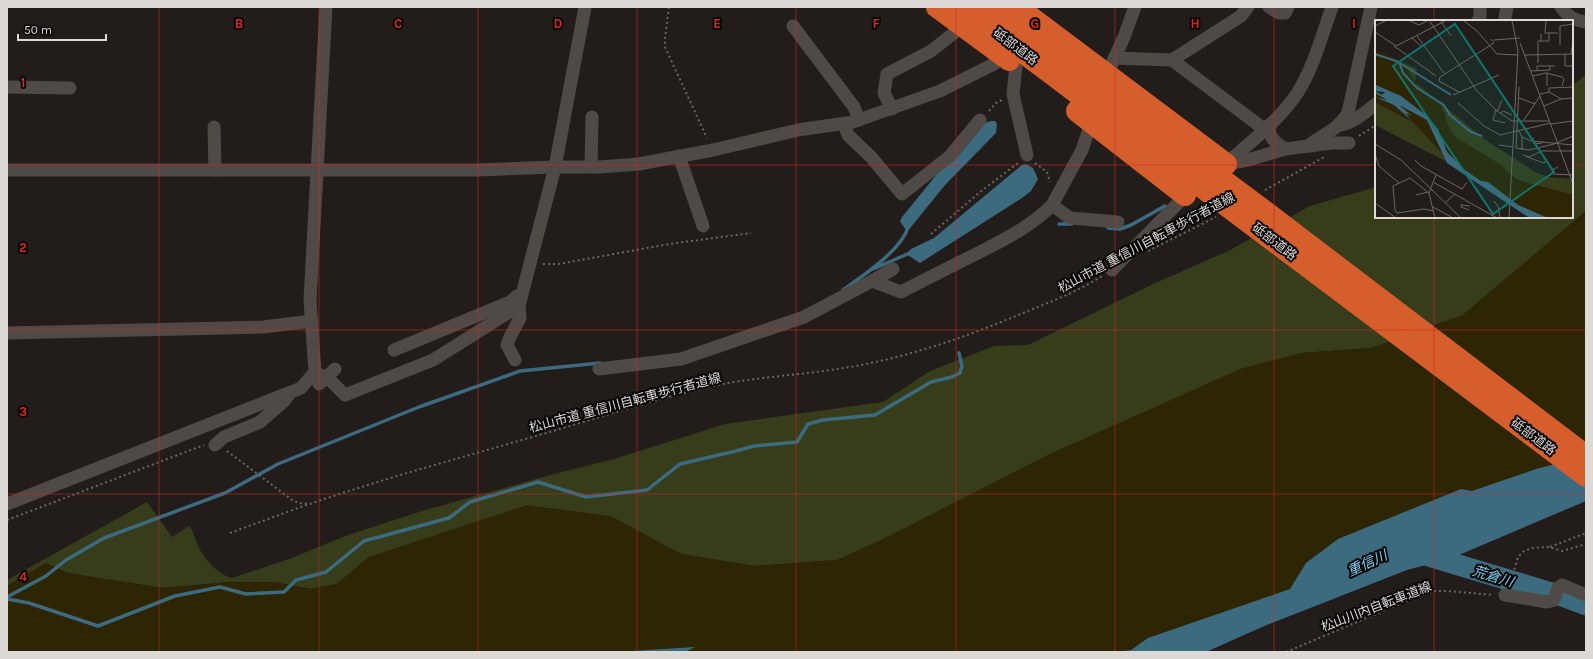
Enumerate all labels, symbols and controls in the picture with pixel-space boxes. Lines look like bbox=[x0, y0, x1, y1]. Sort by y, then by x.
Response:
scale bar bbox=[18, 16, 106, 42]
text: B bbox=[235, 16, 243, 31]
text: C bbox=[394, 16, 402, 31]
text: D bbox=[554, 16, 563, 31]
text: E bbox=[713, 16, 721, 31]
text: F bbox=[872, 16, 880, 31]
text: G bbox=[1031, 16, 1039, 31]
text: H bbox=[1190, 16, 1200, 31]
text: I bbox=[1352, 16, 1356, 31]
inset map bbox=[1375, 20, 1573, 218]
text: 50 m bbox=[24, 23, 52, 37]
street label: 砥部道路 bbox=[990, 25, 1041, 68]
text: 1 bbox=[21, 75, 25, 90]
street label: 松山市道 重信川自転車歩行者道線 bbox=[1055, 189, 1237, 296]
street label: 砥部道路 bbox=[1249, 220, 1300, 263]
text: 2 bbox=[19, 240, 27, 255]
street label: 松山市道 重信川自転車歩行者道線 bbox=[528, 370, 723, 435]
text: 3 bbox=[19, 404, 27, 419]
street label: 砥部道路 bbox=[1508, 415, 1559, 458]
water label: 重信川 bbox=[1345, 546, 1392, 580]
water label: 荒倉川 bbox=[1470, 562, 1517, 591]
text: 4 bbox=[19, 569, 27, 584]
street label: 松山川内自転車道線 bbox=[1319, 578, 1433, 634]

